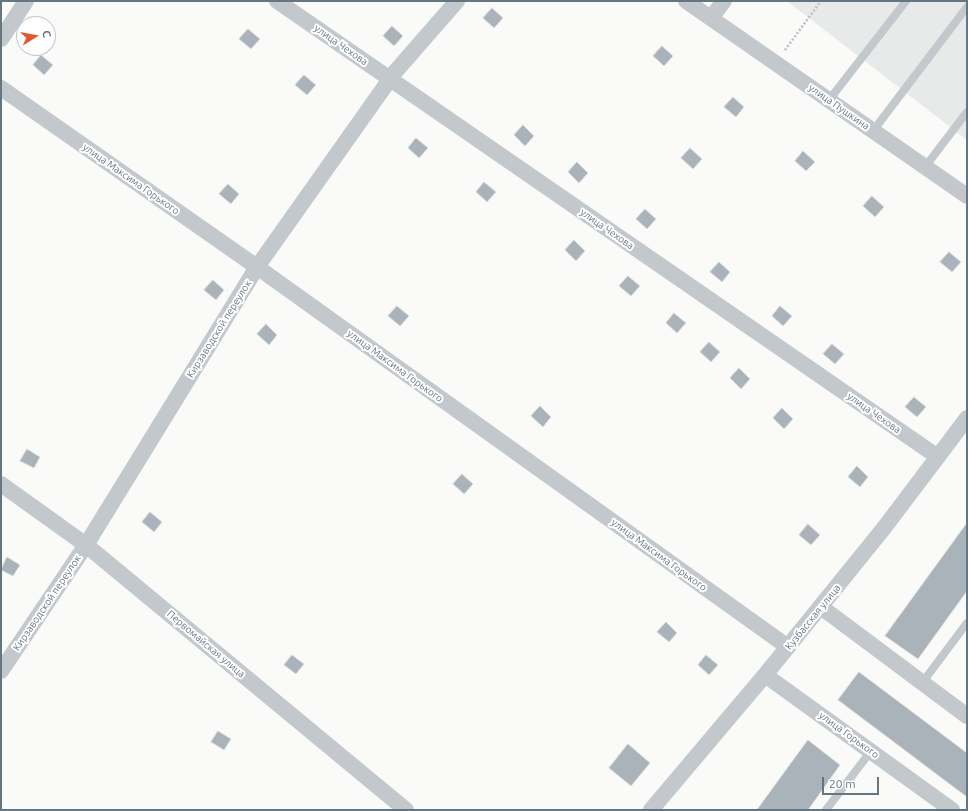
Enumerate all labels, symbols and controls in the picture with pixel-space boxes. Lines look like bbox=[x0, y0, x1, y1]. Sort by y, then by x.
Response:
north arrow bbox=[16, 16, 56, 56]
street label: улица Чехова bbox=[312, 22, 370, 68]
text: С bbox=[40, 29, 53, 38]
street label: улица Пушкина bbox=[806, 82, 872, 132]
street label: улица Максима Горького bbox=[80, 141, 182, 217]
street label: улица Чехова bbox=[578, 206, 636, 252]
street label: Кирзаводской переулок bbox=[184, 278, 254, 380]
street label: улица Максима Горького bbox=[345, 327, 445, 405]
street label: улица Чехова bbox=[845, 390, 903, 436]
street label: улица Максима Горького bbox=[609, 516, 709, 594]
street label: Кирзаводской переулок bbox=[10, 553, 84, 653]
street label: Кузбасская улица bbox=[783, 582, 843, 652]
street label: Первомайская улица bbox=[165, 608, 247, 680]
street label: улица Горького bbox=[817, 709, 881, 761]
scale bar bbox=[824, 769, 881, 795]
text: 20 m bbox=[829, 777, 856, 790]

